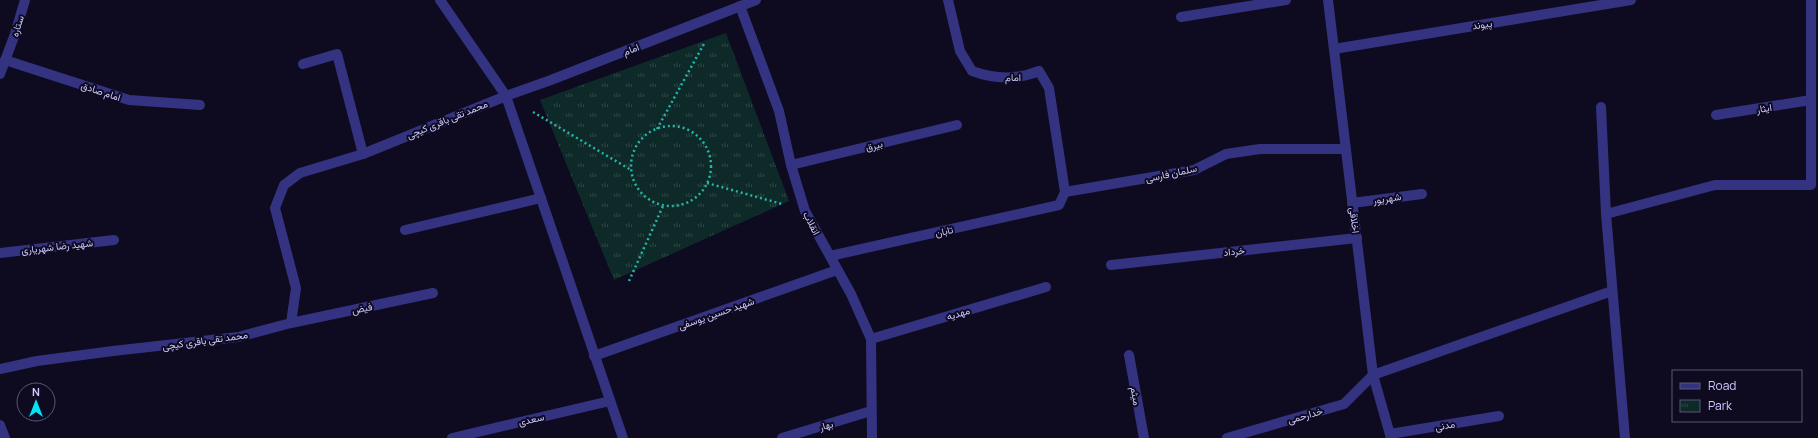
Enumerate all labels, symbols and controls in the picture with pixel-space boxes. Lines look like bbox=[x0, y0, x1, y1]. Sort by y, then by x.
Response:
street label: ستاره bbox=[7, 14, 27, 38]
street label: پیوند bbox=[1471, 16, 1493, 33]
street label: امام bbox=[621, 40, 641, 58]
street label: امام bbox=[1005, 70, 1021, 84]
street label: امام صادق bbox=[79, 78, 123, 104]
street label: محمد تقی باقری کیچی bbox=[404, 96, 490, 143]
street label: ایثار bbox=[1754, 100, 1773, 116]
street label: بیرق bbox=[864, 136, 884, 154]
street label: سلمان فارسی bbox=[1144, 161, 1198, 185]
street label: شهریور bbox=[1371, 189, 1402, 207]
street label: اخلاقی bbox=[1346, 206, 1364, 234]
street label: انقلاب bbox=[800, 209, 824, 237]
street label: تابان bbox=[934, 222, 954, 240]
street label: شهید رضا شهریاری bbox=[20, 235, 94, 257]
street label: خرداد bbox=[1222, 243, 1246, 259]
street label: شهید حسین یوسفی bbox=[676, 293, 756, 333]
street label: فیض bbox=[350, 299, 374, 317]
street label: مهدیه bbox=[945, 303, 971, 323]
street label: محمد تقی باقری کیچی bbox=[161, 327, 249, 354]
legend bbox=[1672, 370, 1802, 422]
text: Road bbox=[1708, 377, 1736, 394]
north arrow bbox=[16, 382, 56, 422]
text: N bbox=[32, 384, 40, 399]
street label: میثم bbox=[1127, 385, 1145, 407]
text: Park bbox=[1708, 397, 1733, 414]
street label: خدارحمی bbox=[1286, 403, 1325, 427]
street label: سعدی bbox=[517, 409, 545, 429]
street label: بهار bbox=[816, 416, 835, 434]
street label: مدنی bbox=[1434, 416, 1456, 434]

